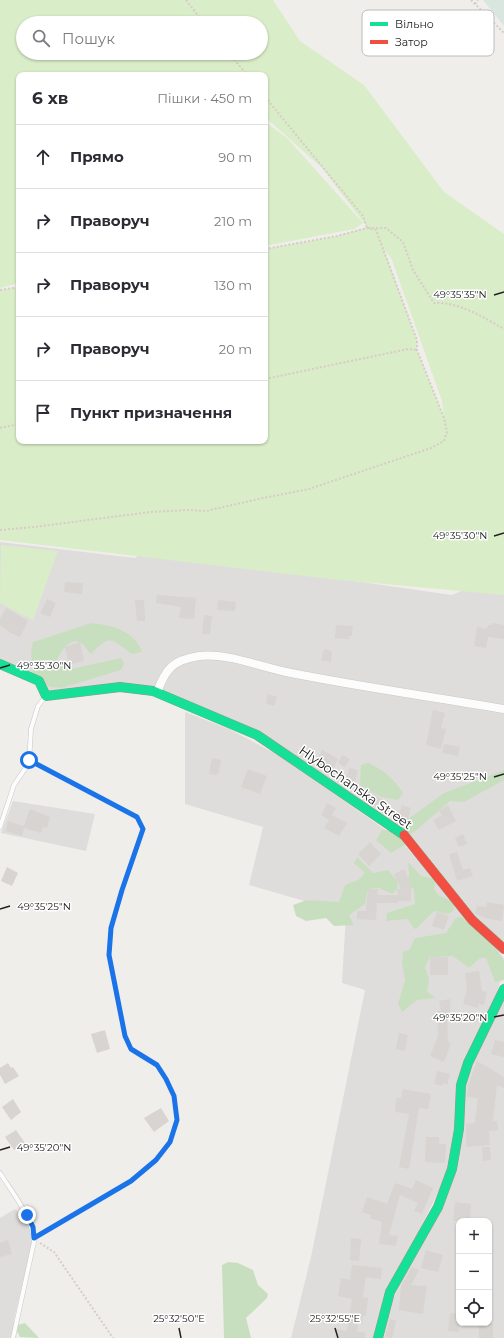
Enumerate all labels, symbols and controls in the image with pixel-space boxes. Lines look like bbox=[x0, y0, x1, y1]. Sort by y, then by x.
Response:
legend bbox=[362, 10, 494, 56]
search box bbox=[16, 16, 268, 60]
text: Вільно bbox=[395, 17, 434, 31]
icon: search bbox=[30, 27, 52, 49]
text: Пошук bbox=[62, 29, 115, 48]
text: Затор bbox=[395, 35, 428, 49]
text: 6 хв bbox=[32, 88, 68, 108]
text: Пішки · 450 m bbox=[157, 90, 252, 106]
icon: ahead bbox=[32, 146, 54, 168]
text: Прямо bbox=[70, 147, 124, 166]
text: 90 m bbox=[218, 149, 252, 165]
icon: right bbox=[32, 210, 54, 232]
text: Праворуч bbox=[70, 211, 150, 230]
text: 210 m bbox=[214, 213, 252, 229]
icon: right bbox=[32, 274, 54, 296]
text: Праворуч bbox=[70, 275, 150, 294]
text: 130 m bbox=[214, 277, 252, 293]
text: 49°35'35"N bbox=[433, 288, 487, 301]
icon: right bbox=[32, 338, 54, 360]
text: Праворуч bbox=[70, 339, 150, 358]
text: 20 m bbox=[219, 341, 252, 357]
icon: arrive bbox=[32, 402, 54, 424]
text: Пункт призначення bbox=[70, 403, 232, 422]
text: 49°35'30"N bbox=[433, 529, 487, 542]
text: 49°35'30"N bbox=[17, 659, 71, 672]
street label: Hlybochanska Street bbox=[296, 742, 416, 832]
route start bbox=[20, 751, 38, 769]
text: 49°35'25"N bbox=[433, 770, 487, 783]
text: 49°35'25"N bbox=[17, 900, 71, 913]
text: 49°35'20"N bbox=[433, 1011, 487, 1024]
text: 49°35'20"N bbox=[17, 1141, 71, 1154]
route end bbox=[18, 1206, 36, 1224]
map controls bbox=[456, 1218, 492, 1326]
button: + bbox=[456, 1218, 492, 1254]
button: − bbox=[456, 1254, 492, 1290]
button: locate bbox=[456, 1290, 492, 1326]
text: 25°32'50"E bbox=[153, 1312, 205, 1325]
text: 25°32'55"E bbox=[310, 1312, 361, 1325]

